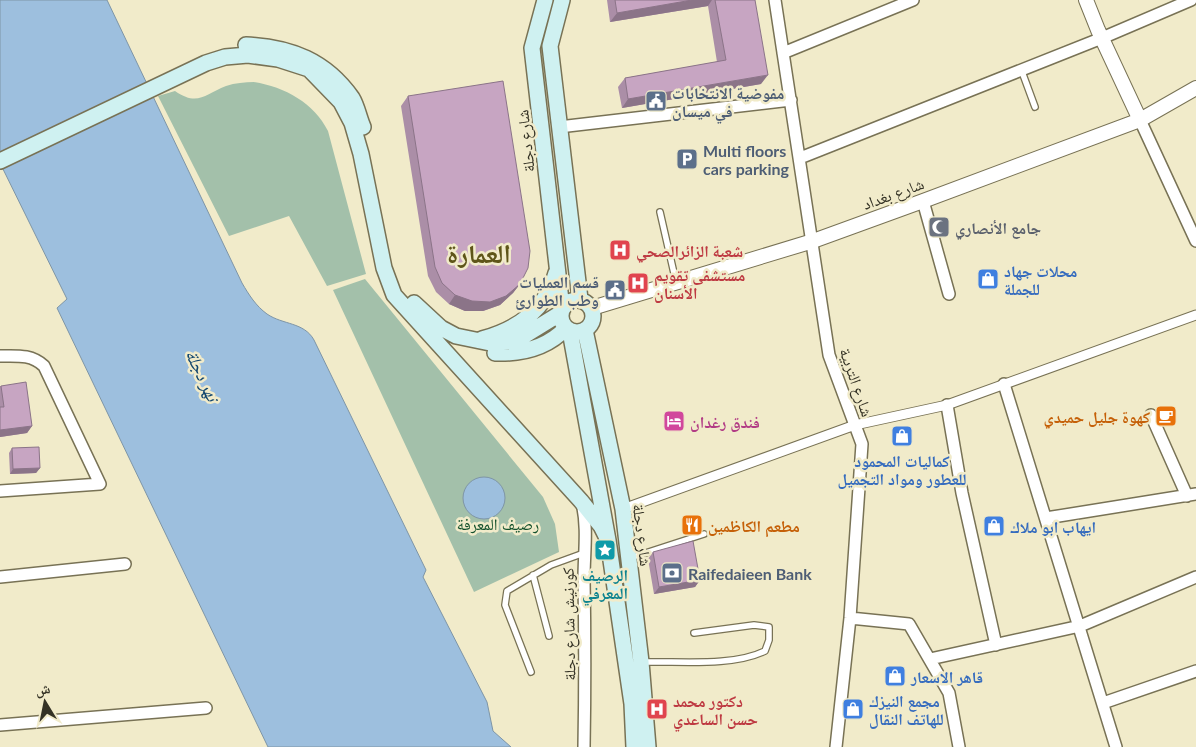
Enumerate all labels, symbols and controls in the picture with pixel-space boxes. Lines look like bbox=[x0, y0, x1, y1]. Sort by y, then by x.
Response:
place label: مفوضية الانتخابات في ميسان bbox=[672, 83, 784, 123]
public building icon: مفوضية الانتخابات في ميسان bbox=[644, 89, 668, 113]
street label: شارع دجلة bbox=[512, 109, 540, 173]
place label: Multi floors cars parking bbox=[703, 141, 790, 178]
parking icon: Multi floors cars parking bbox=[675, 147, 699, 171]
street label: شارع بغداد bbox=[860, 173, 927, 215]
mosque icon: جامع الأنصاري bbox=[927, 215, 951, 239]
place label: جامع الأنصاري bbox=[955, 218, 1041, 240]
district label: العمارة bbox=[447, 237, 511, 269]
hospital icon: شعبة الزائرالصحي bbox=[608, 238, 632, 262]
place label: شعبة الزائرالصحي bbox=[636, 241, 743, 263]
place label: محلات جهاد للجملة bbox=[1004, 261, 1077, 298]
place label: مستشفى تقويم الأسنان bbox=[654, 265, 745, 303]
shop icon: محلات جهاد للجملة bbox=[976, 267, 1000, 291]
hospital icon: مستشفى تقويم الأسنان bbox=[626, 271, 650, 295]
place label: قسم العمليات وطب الطوارئ bbox=[515, 272, 599, 310]
public building icon: قسم العمليات وطب الطوارئ bbox=[603, 278, 627, 302]
street label: شارع التربية bbox=[835, 345, 878, 419]
water label: نهر دجلة bbox=[181, 346, 226, 407]
cafe icon: كهوة جليل حميدي bbox=[1154, 404, 1178, 428]
place label: كهوة جليل حميدي bbox=[1044, 407, 1150, 429]
hotel icon: فندق رغدان bbox=[662, 409, 686, 433]
place label: فندق رغدان bbox=[690, 412, 760, 432]
shop icon: كماليات المحمود للعطور ومواد التجميل bbox=[890, 424, 914, 448]
place label: كماليات المحمود للعطور ومواد التجميل bbox=[838, 451, 966, 489]
street label: شارع دجلة bbox=[628, 503, 656, 567]
restaurant icon: مطعم الكاظمين bbox=[680, 513, 704, 537]
park label: رصيف المعرفة bbox=[457, 514, 539, 534]
shop icon: ايهاب ابو ملاك bbox=[982, 514, 1006, 538]
place label: مطعم الكاظمين bbox=[708, 516, 800, 538]
place label: ايهاب ابو ملاك bbox=[1010, 517, 1096, 537]
place icon: الرصيف المعرفي bbox=[593, 538, 617, 562]
bank icon: Raifedaieen Bank bbox=[660, 561, 684, 585]
place label: Raifedaieen Bank bbox=[688, 564, 812, 583]
place label: الرصيف المعرفي bbox=[582, 565, 628, 605]
street label: كورنيش شارع دجلة bbox=[558, 567, 580, 681]
shop icon: قاهر الاسعار bbox=[883, 664, 907, 688]
place label: قاهر الاسعار bbox=[910, 667, 983, 686]
north arrow bbox=[20, 677, 70, 727]
text: ش bbox=[34, 679, 52, 699]
place label: دكتور محمد حسن الساعدي bbox=[673, 691, 758, 731]
place label: مجمع النيزك للهاتف النقال bbox=[869, 691, 944, 729]
hospital icon: دكتور محمد حسن الساعدي bbox=[645, 697, 669, 721]
shop icon: مجمع النيزك للهاتف النقال bbox=[841, 697, 865, 721]

